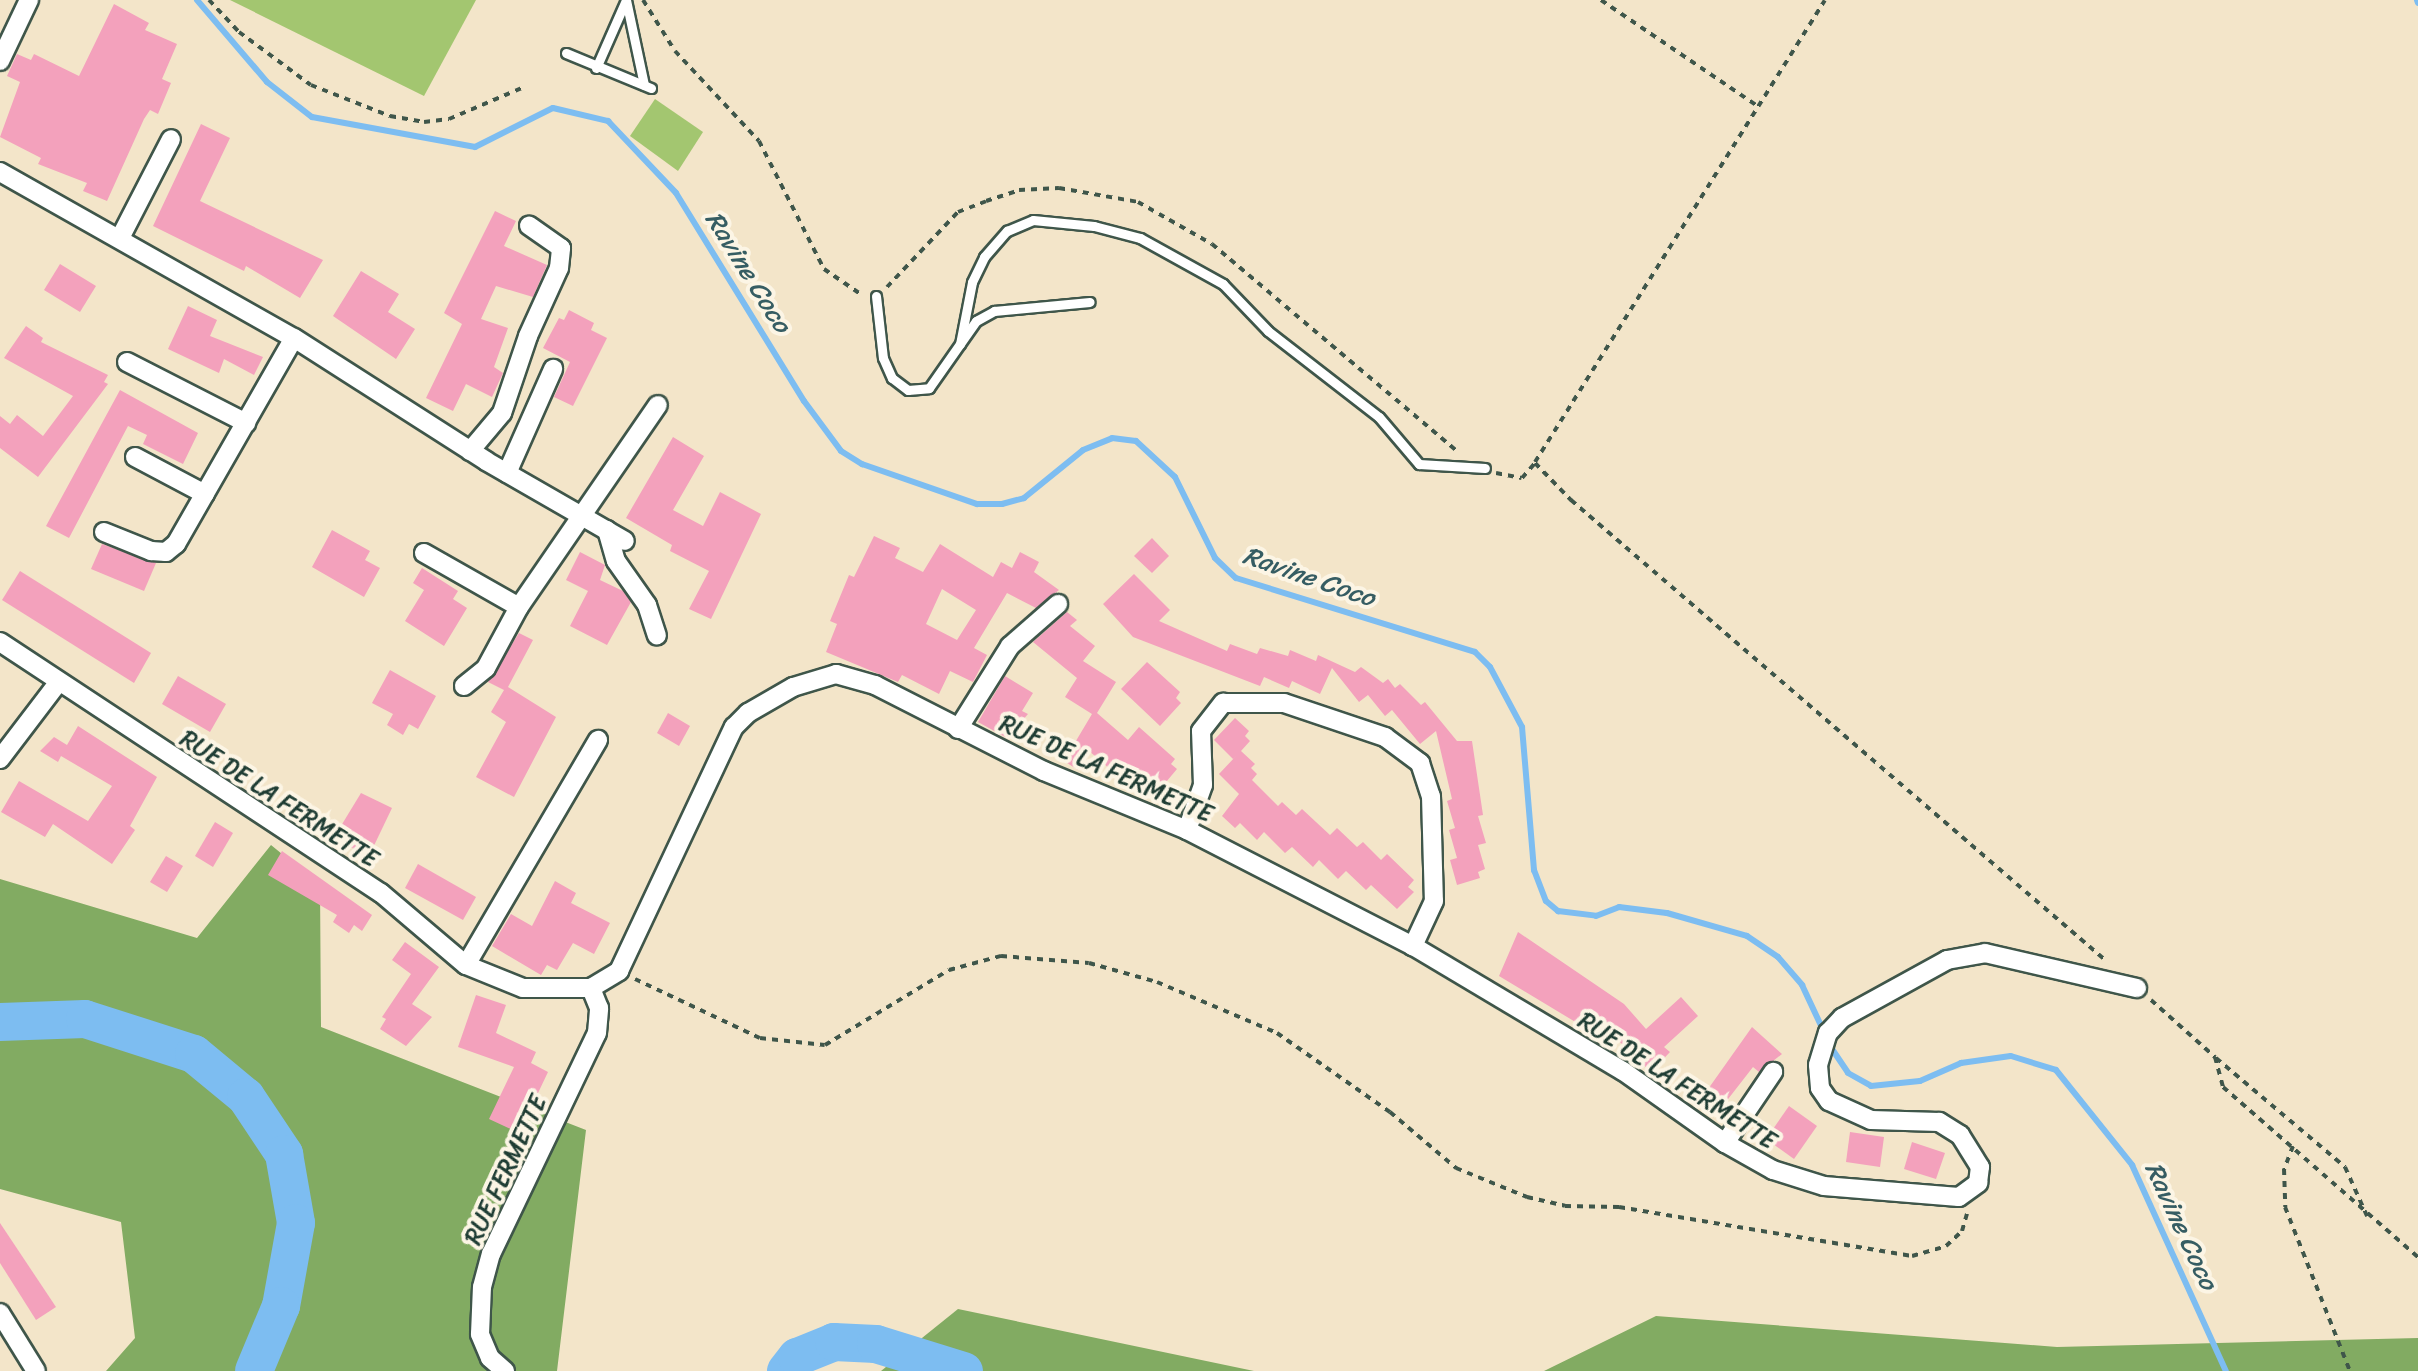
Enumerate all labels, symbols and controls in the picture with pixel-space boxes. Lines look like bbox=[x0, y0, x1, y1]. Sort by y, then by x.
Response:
water label: Ravine Coco bbox=[698, 206, 798, 338]
water label: Ravine Coco bbox=[1239, 540, 1379, 614]
street label: RUE DE LA FERMETTE bbox=[995, 709, 1217, 829]
street label: RUE DE LA FERMETTE bbox=[175, 724, 383, 874]
street label: RUE DE LA FERMETTE bbox=[1573, 1006, 1781, 1156]
street label: RUE FERMETTE bbox=[458, 1090, 554, 1250]
water label: Ravine Coco bbox=[2138, 1157, 2224, 1295]

